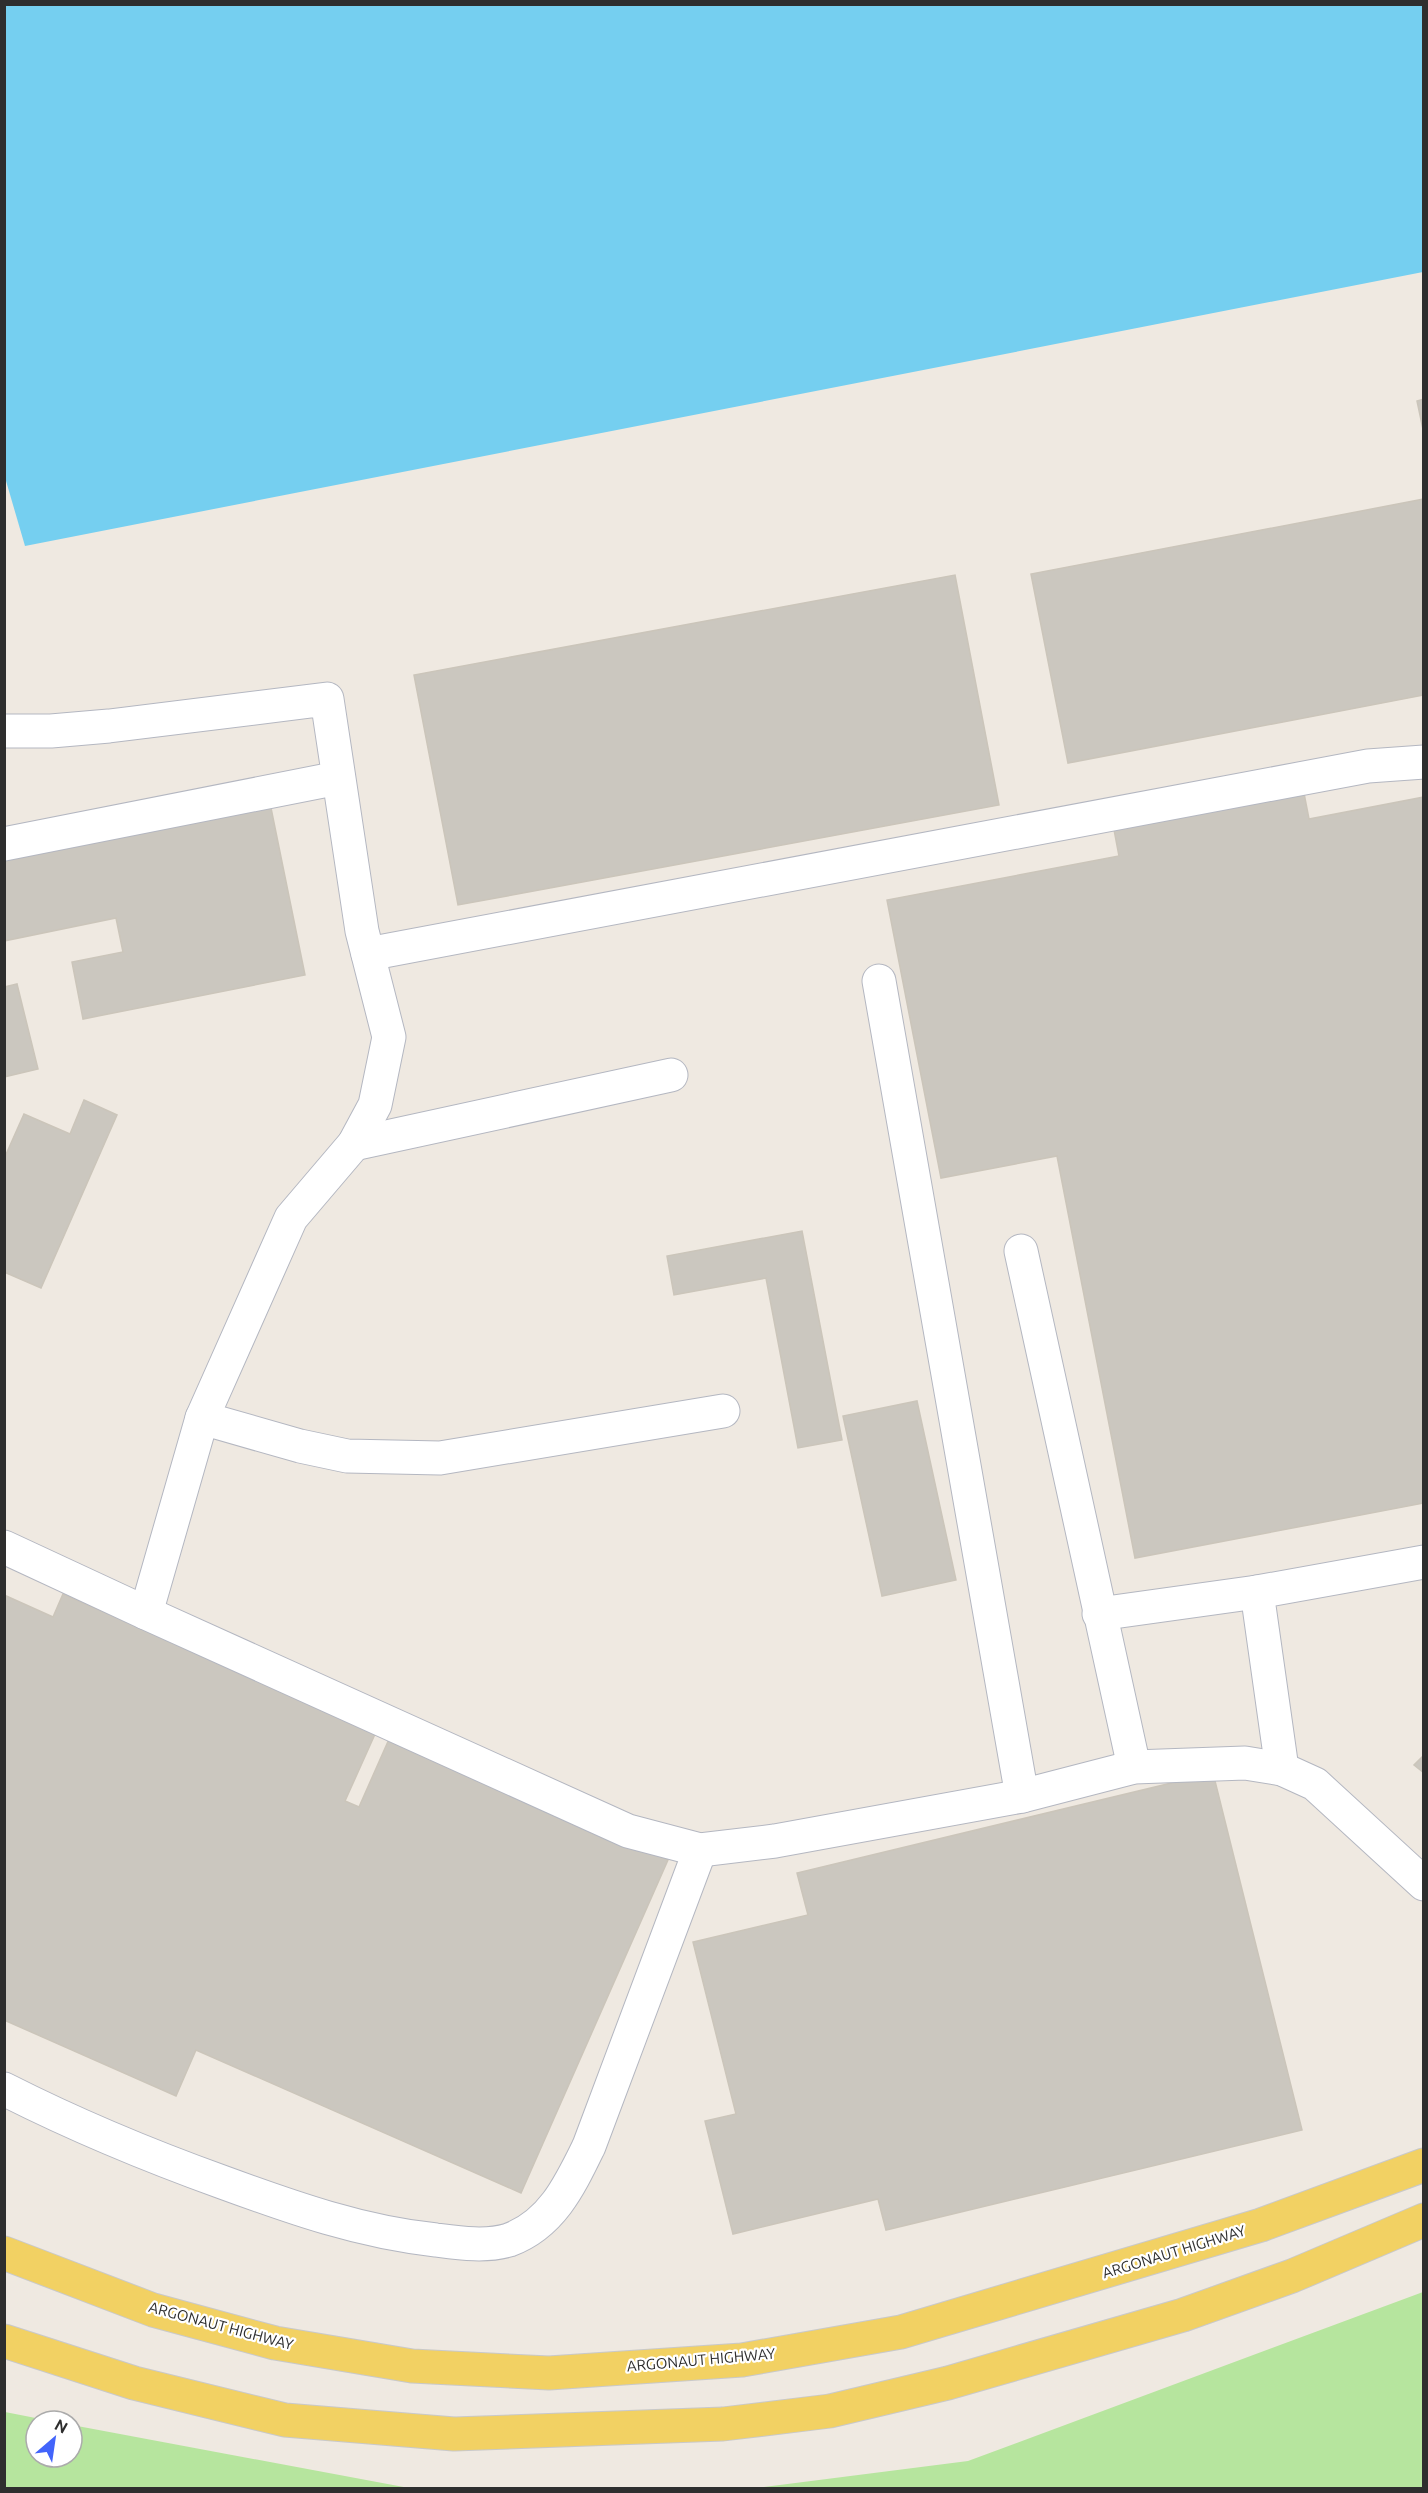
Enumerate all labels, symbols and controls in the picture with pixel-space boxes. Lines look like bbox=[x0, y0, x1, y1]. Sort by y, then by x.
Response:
street label: ARGONAUT HIGHWAY bbox=[1100, 2222, 1248, 2281]
street label: ARGONAUT HIGHWAY bbox=[147, 2298, 295, 2353]
street label: ARGONAUT HIGHWAY bbox=[626, 2345, 776, 2374]
north arrow bbox=[24, 2409, 84, 2469]
text: N bbox=[52, 2415, 71, 2437]

